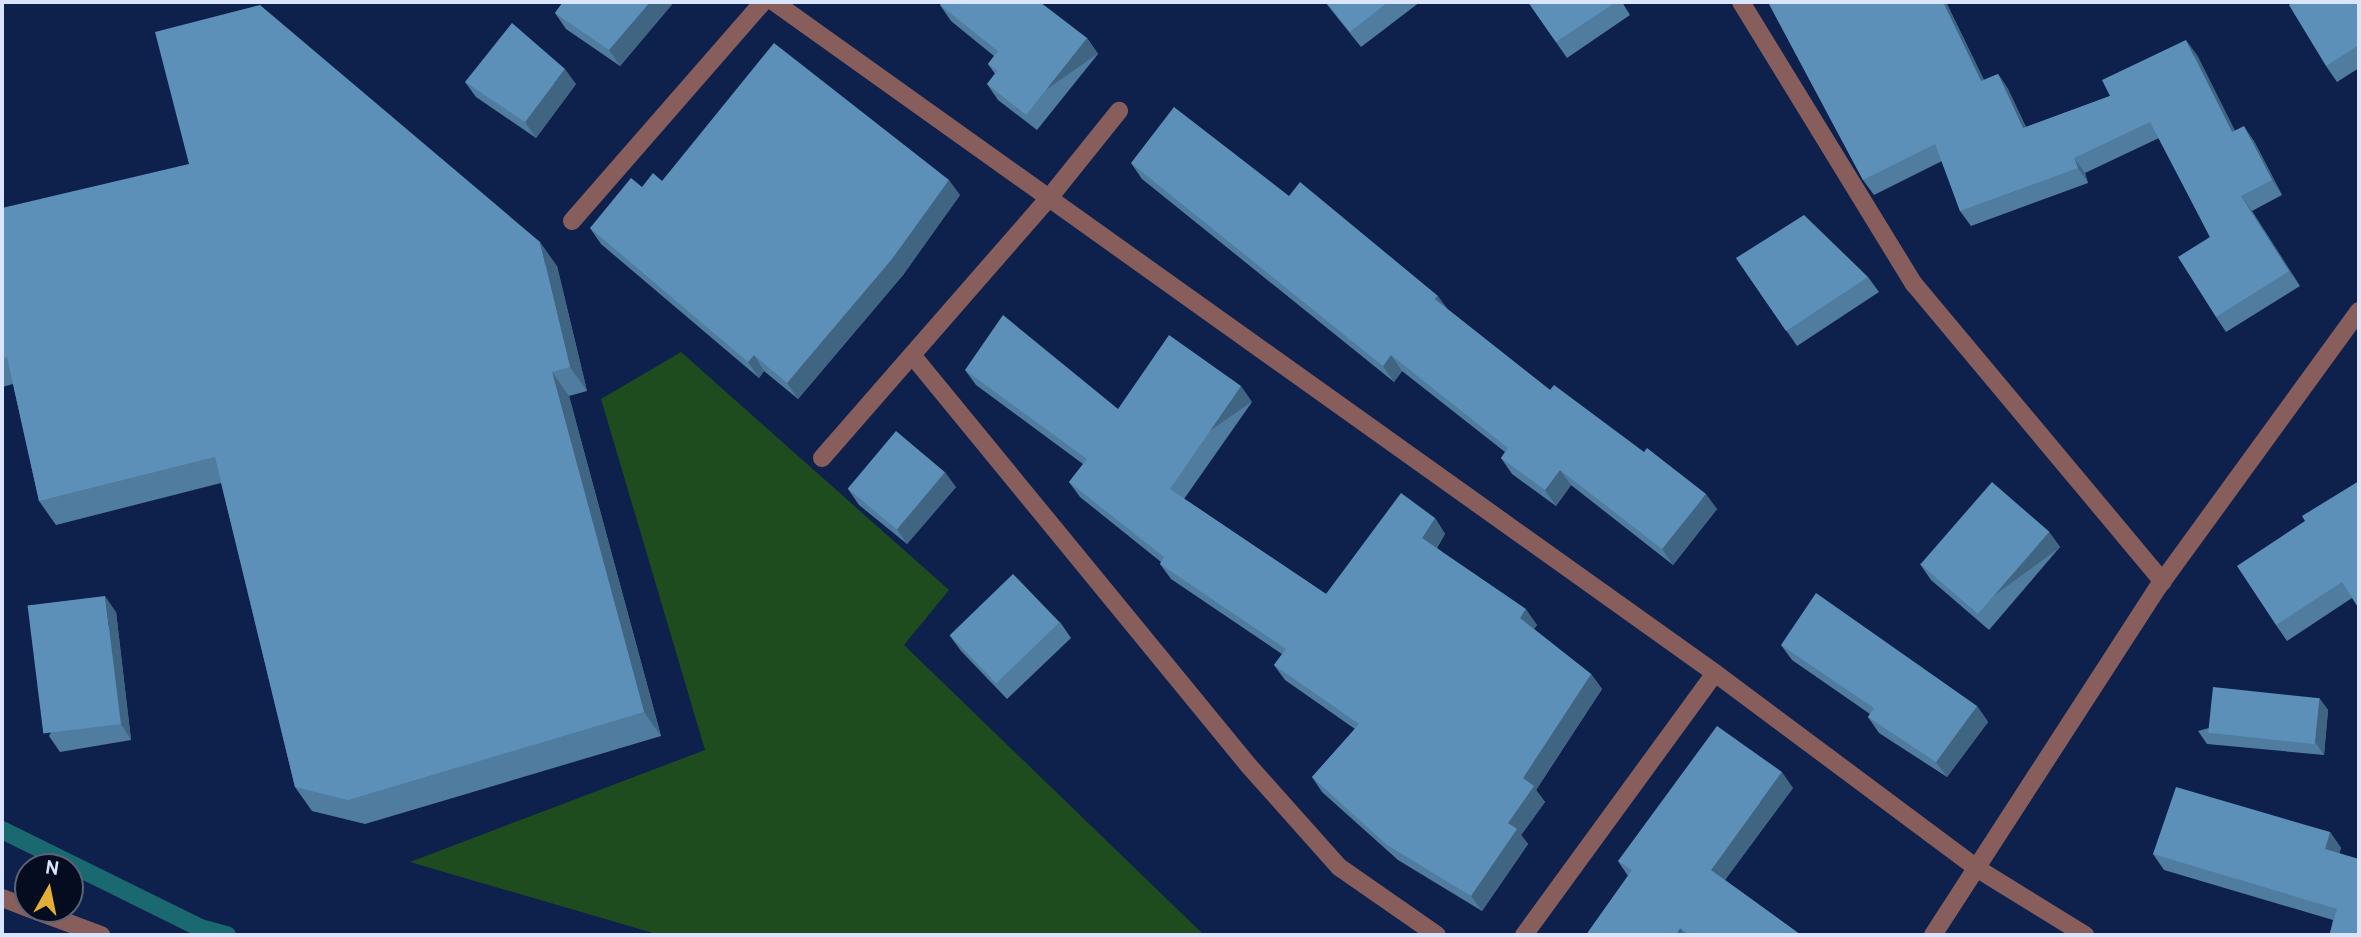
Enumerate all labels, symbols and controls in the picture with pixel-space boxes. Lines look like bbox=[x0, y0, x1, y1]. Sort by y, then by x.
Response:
north arrow bbox=[14, 853, 84, 923]
text: N bbox=[43, 856, 61, 882]

